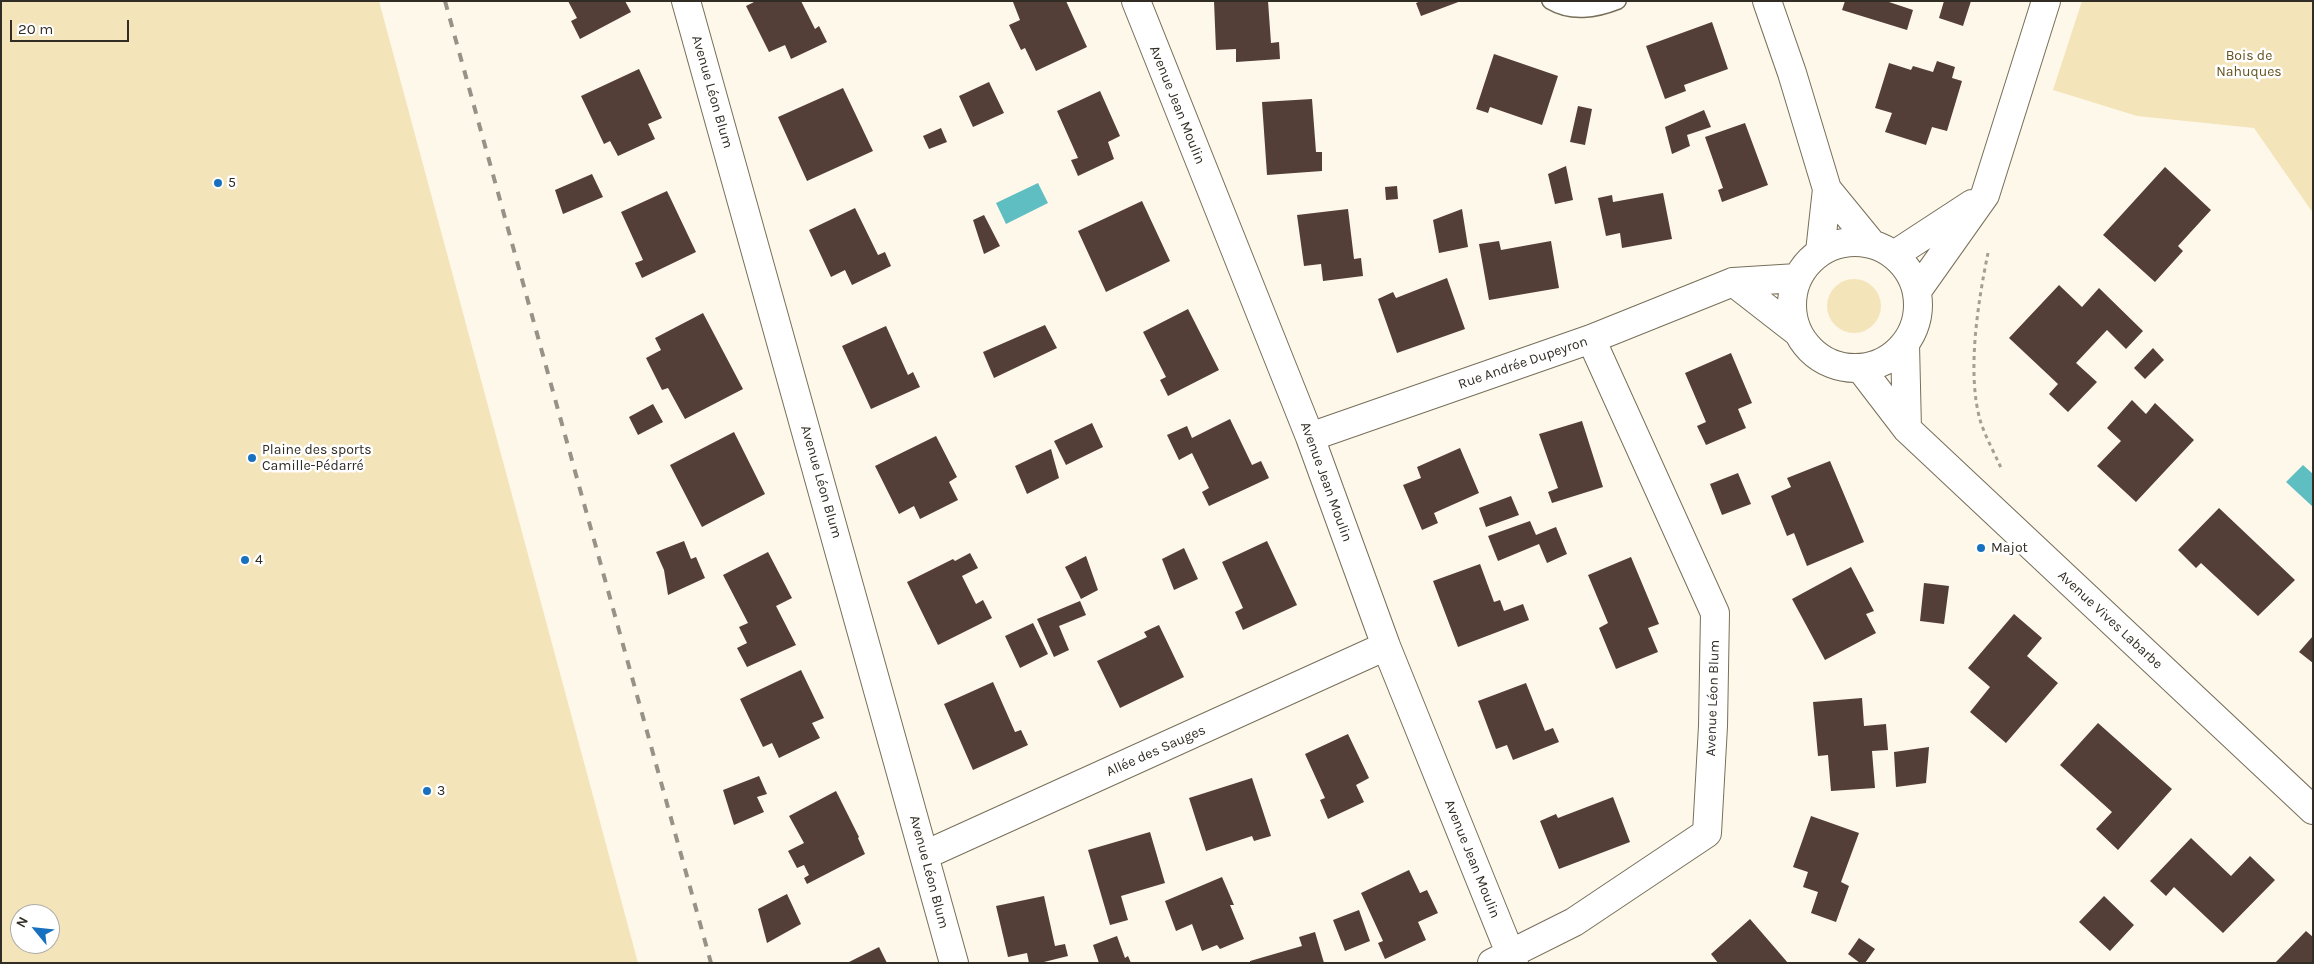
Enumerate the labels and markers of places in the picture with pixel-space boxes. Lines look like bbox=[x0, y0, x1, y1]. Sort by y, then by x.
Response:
place label: 5 bbox=[228, 175, 236, 191]
marker: 5 bbox=[212, 177, 224, 189]
place label: Plaine des sports Camille-Pédarré bbox=[262, 442, 372, 474]
marker: Plaine des sports Camille-Pédarré bbox=[246, 452, 258, 464]
place label: Majot bbox=[1991, 540, 2028, 556]
marker: Majot bbox=[1975, 542, 1987, 554]
place label: 4 bbox=[255, 552, 263, 568]
marker: 4 bbox=[239, 554, 251, 566]
place label: 3 bbox=[437, 783, 445, 799]
marker: 3 bbox=[421, 785, 433, 797]

